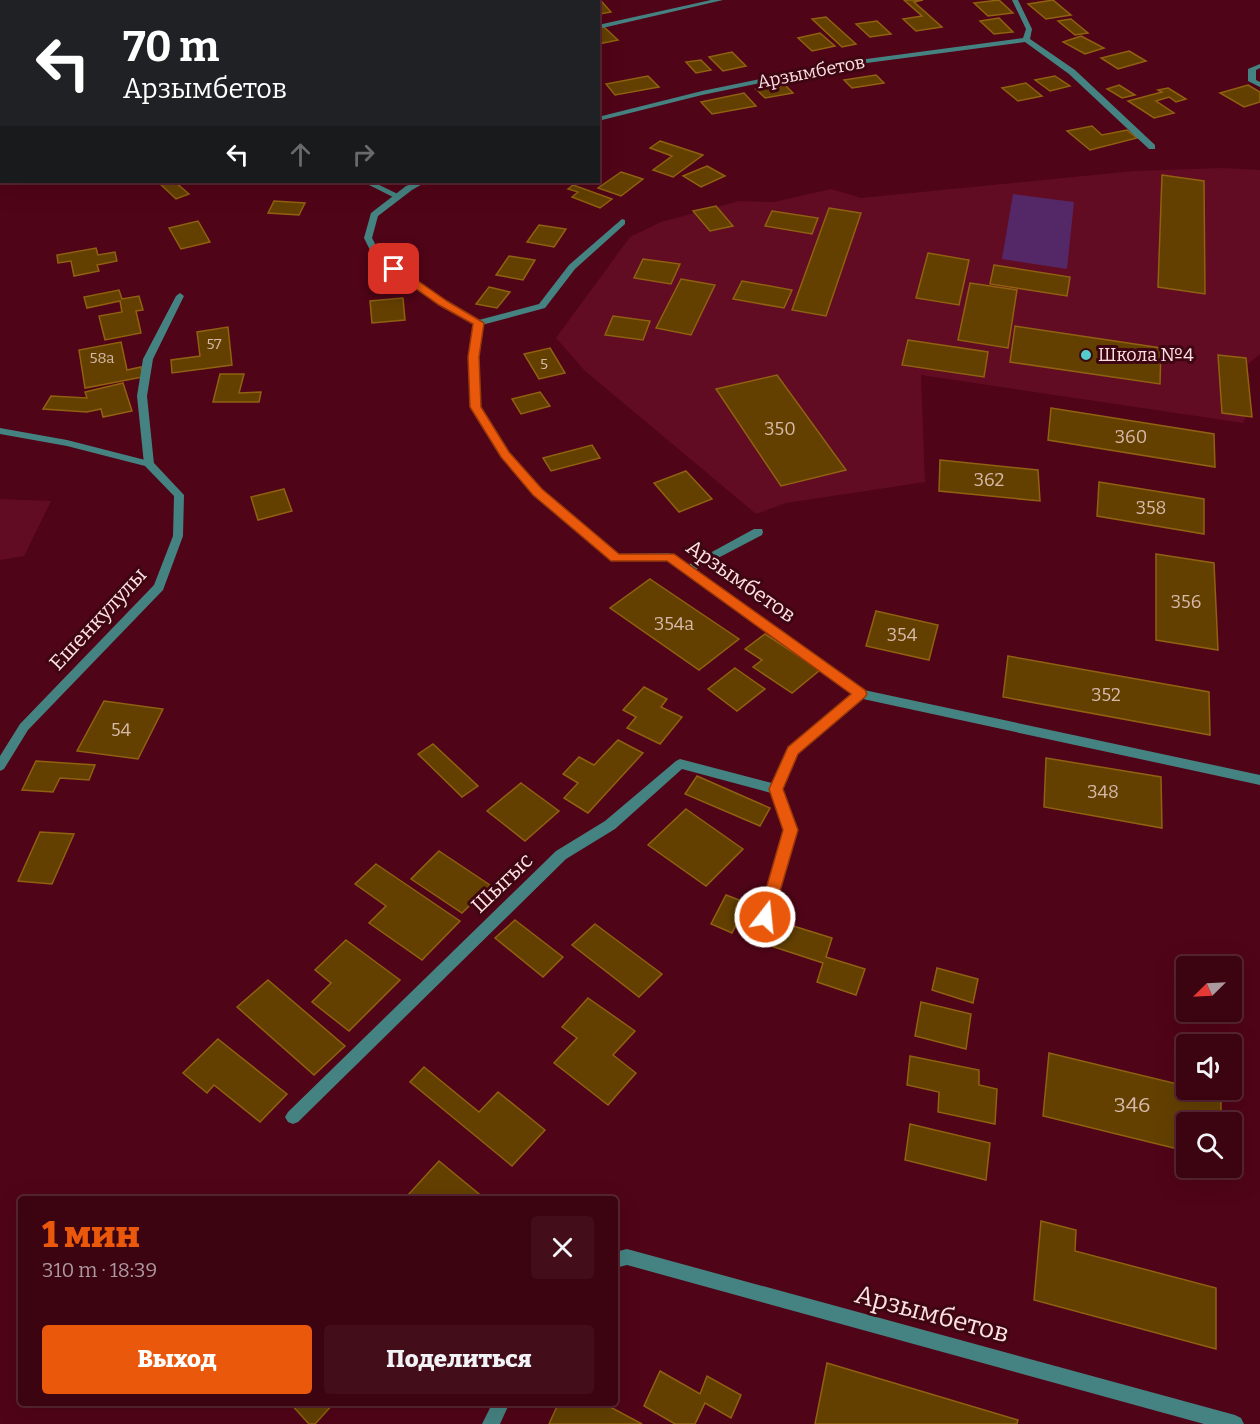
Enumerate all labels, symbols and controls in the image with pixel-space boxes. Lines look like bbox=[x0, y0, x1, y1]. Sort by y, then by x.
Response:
text: 70 m bbox=[123, 22, 219, 72]
icon: left bbox=[24, 24, 102, 102]
street label: Арзымбетов bbox=[755, 51, 867, 93]
text: Арзымбетов bbox=[123, 73, 287, 105]
icon: left bbox=[221, 138, 254, 171]
icon: ahead bbox=[284, 138, 317, 171]
icon: right bbox=[347, 138, 380, 171]
pin bbox=[368, 243, 419, 294]
icon: arrive bbox=[377, 252, 410, 285]
house number: 57 bbox=[206, 335, 222, 353]
place label: Школа №4 bbox=[1098, 344, 1194, 366]
marker: Школа №4 bbox=[1079, 348, 1093, 362]
house number: 58а bbox=[90, 349, 114, 367]
house number: 5 bbox=[540, 355, 548, 373]
house number: 350 bbox=[764, 418, 796, 440]
house number: 360 bbox=[1115, 426, 1147, 448]
house number: 362 bbox=[974, 469, 1004, 491]
house number: 358 bbox=[1136, 497, 1166, 519]
street label: Арзымбетов bbox=[681, 534, 801, 628]
street label: Ешенкулулы bbox=[44, 562, 152, 676]
house number: 356 bbox=[1171, 591, 1201, 613]
house number: 354а bbox=[654, 613, 694, 635]
house number: 354 bbox=[887, 624, 918, 646]
house number: 352 bbox=[1091, 684, 1121, 706]
house number: 54 bbox=[111, 719, 132, 741]
house number: 348 bbox=[1087, 781, 1119, 803]
street label: Шыгыс bbox=[466, 847, 538, 919]
position arrow bbox=[733, 885, 797, 949]
north arrow bbox=[1176, 956, 1242, 1022]
map controls bbox=[1176, 956, 1242, 1178]
button: sound bbox=[1176, 1034, 1242, 1100]
house number: 346 bbox=[1114, 1092, 1150, 1118]
button: search bbox=[1176, 1112, 1242, 1178]
text: 1 мин bbox=[42, 1213, 140, 1257]
button: close bbox=[531, 1216, 594, 1279]
text: 310 m · 18:39 bbox=[42, 1258, 157, 1282]
street label: Арзымбетов bbox=[852, 1279, 1012, 1349]
button: Выход bbox=[42, 1325, 312, 1394]
button: Поделиться bbox=[324, 1325, 594, 1394]

